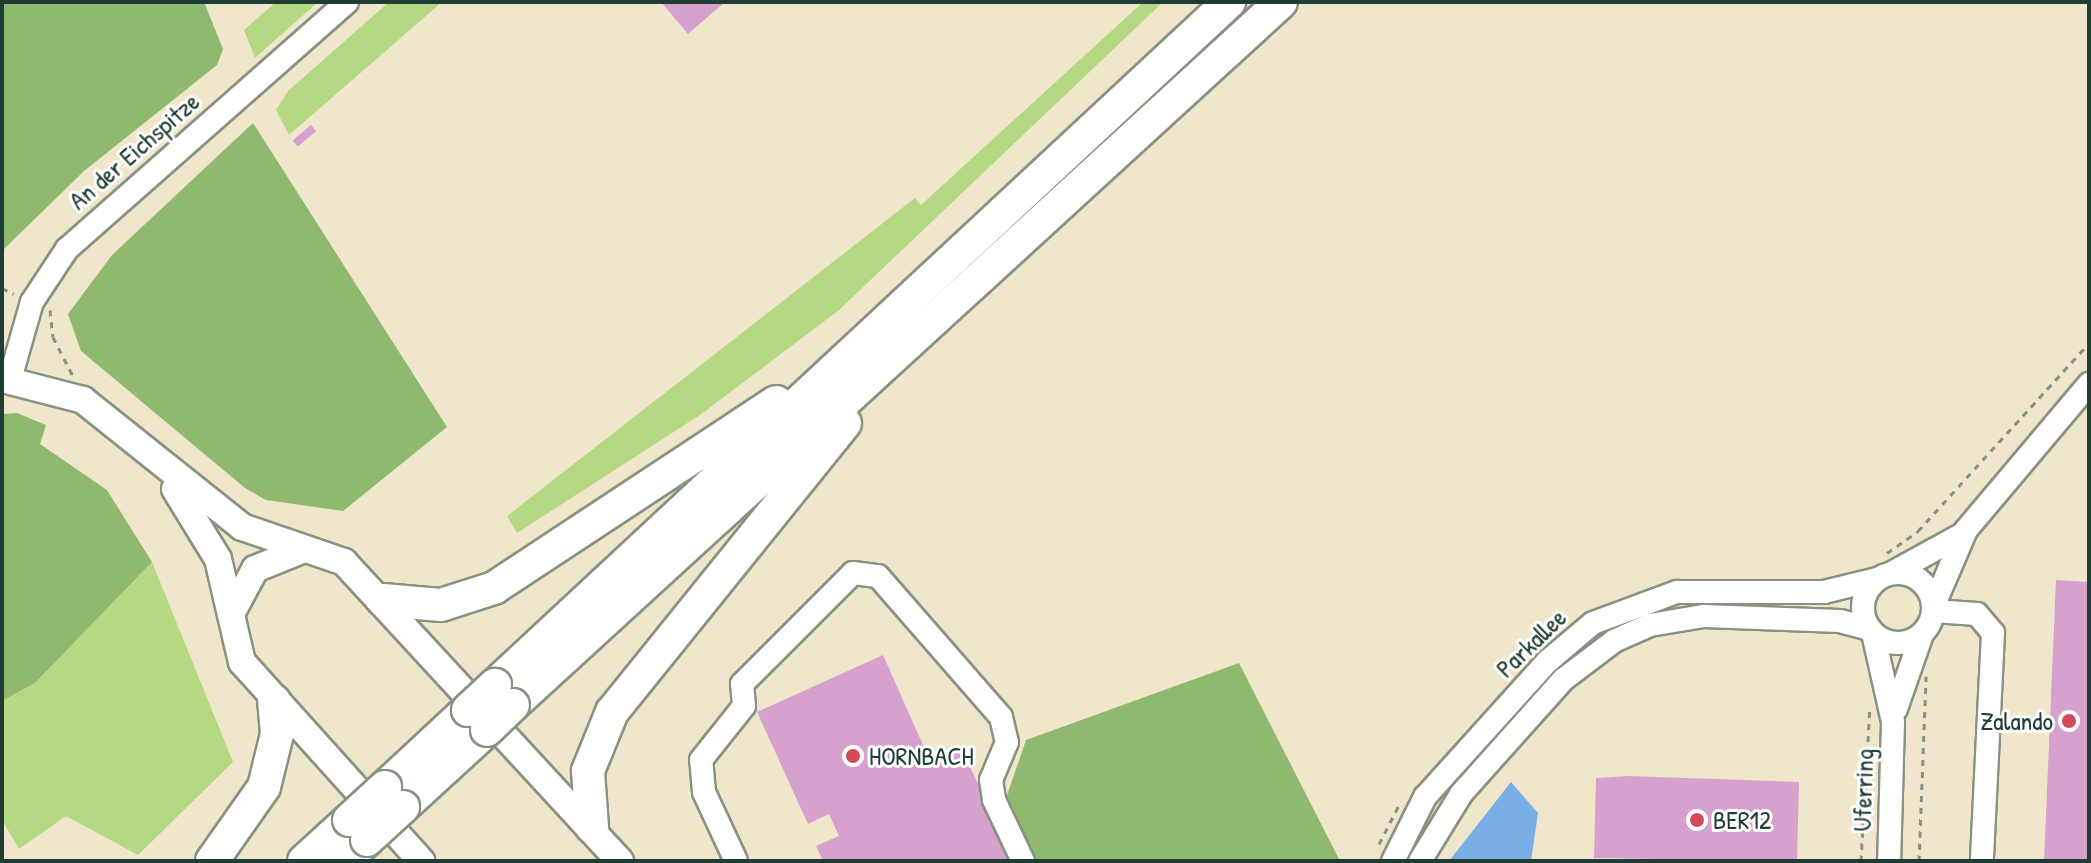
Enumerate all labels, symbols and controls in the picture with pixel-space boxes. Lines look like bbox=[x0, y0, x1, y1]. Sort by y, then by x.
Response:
street label: An der Eichspitze bbox=[62, 86, 206, 216]
street label: Parkallee bbox=[1489, 602, 1573, 684]
place label: Zalando bbox=[1980, 705, 2053, 737]
marker: Zalando bbox=[2060, 712, 2078, 730]
place label: HORNBACH bbox=[869, 740, 974, 772]
marker: HORNBACH bbox=[844, 747, 862, 765]
street label: Uferring bbox=[1846, 748, 1880, 832]
place label: BER12 bbox=[1713, 804, 1771, 836]
marker: BER12 bbox=[1688, 811, 1706, 829]

